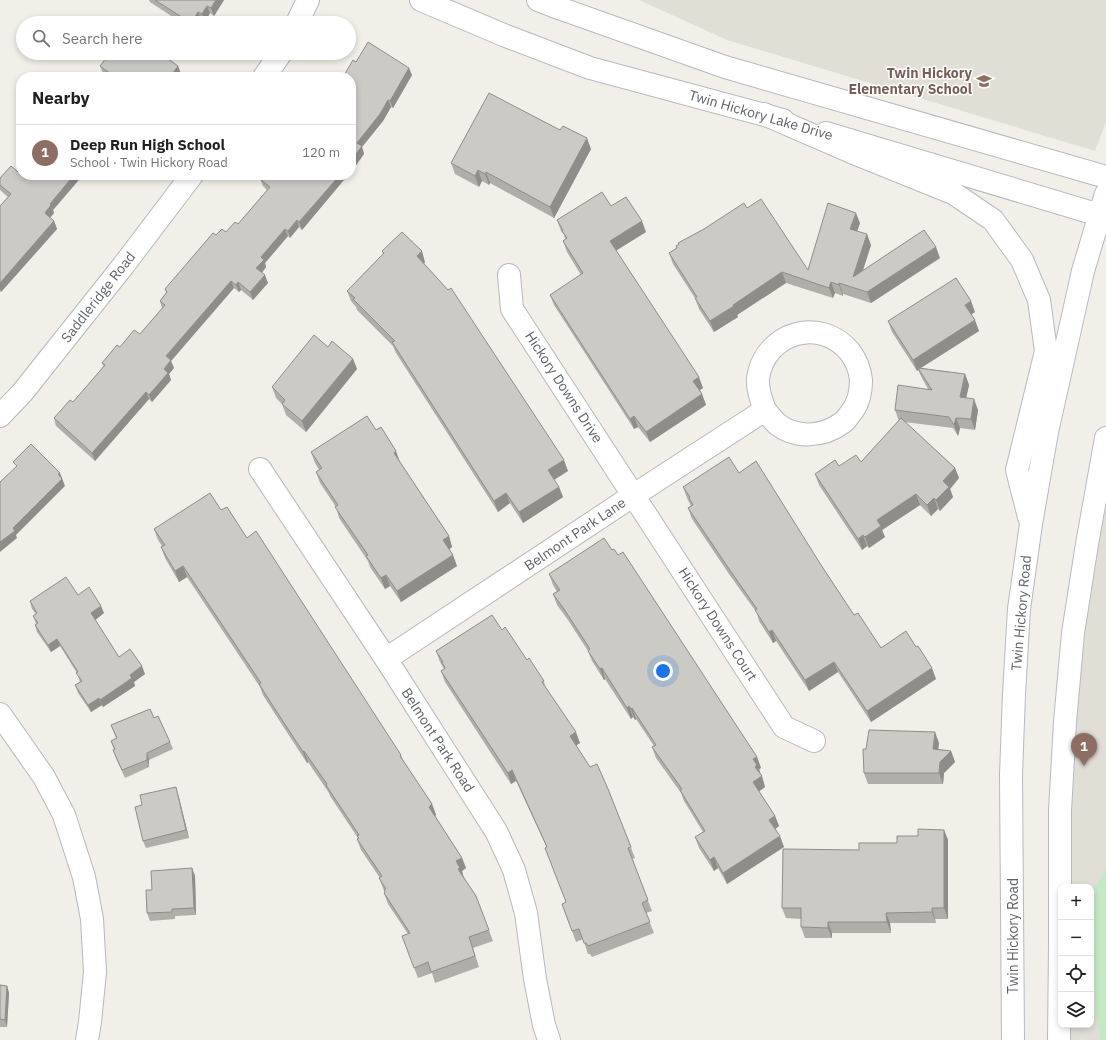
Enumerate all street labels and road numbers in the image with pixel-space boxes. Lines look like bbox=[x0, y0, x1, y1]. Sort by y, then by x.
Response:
street label: Twin Hickory Lake Drive bbox=[687, 86, 835, 144]
street label: Saddleridge Road bbox=[57, 248, 139, 346]
street label: Hickory Downs Drive bbox=[521, 328, 607, 446]
street label: Belmont Park Lane bbox=[521, 493, 629, 575]
street label: Twin Hickory Road bbox=[1007, 554, 1035, 672]
street label: Hickory Downs Court bbox=[675, 564, 761, 684]
street label: Belmont Park Road bbox=[398, 684, 478, 796]
street label: Twin Hickory Road bbox=[1004, 878, 1022, 994]

